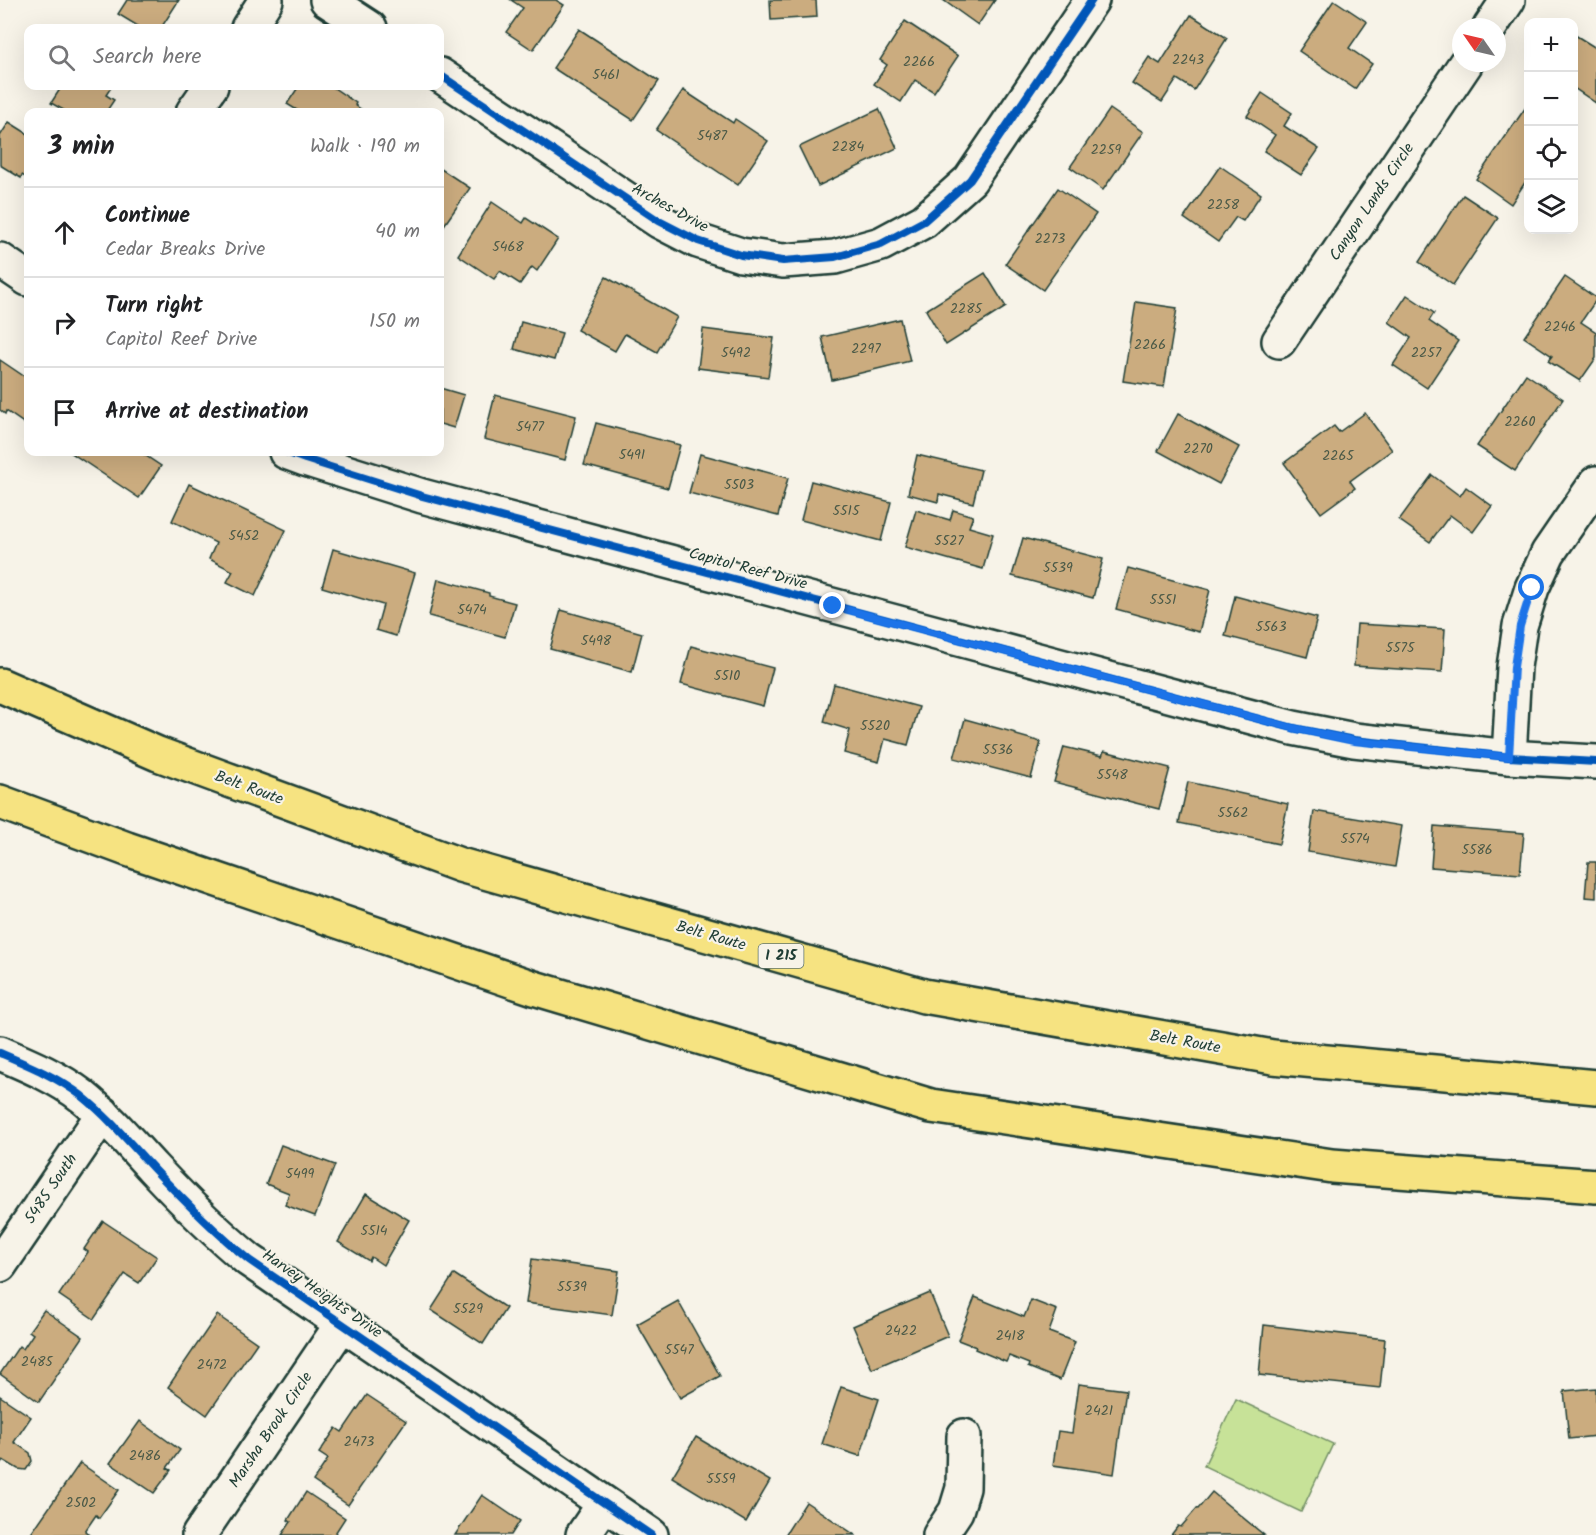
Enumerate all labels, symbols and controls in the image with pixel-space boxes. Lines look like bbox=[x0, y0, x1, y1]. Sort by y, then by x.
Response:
north arrow bbox=[1452, 18, 1506, 72]
map controls bbox=[1524, 18, 1578, 234]
button: + bbox=[1524, 18, 1578, 72]
search box bbox=[24, 24, 444, 90]
text: Search here bbox=[93, 40, 201, 75]
icon: search bbox=[45, 41, 78, 74]
house number: 2243 bbox=[1172, 49, 1204, 71]
house number: 2266 bbox=[903, 51, 935, 73]
house number: 5461 bbox=[592, 64, 620, 86]
button: − bbox=[1524, 72, 1578, 126]
house number: 5487 bbox=[697, 125, 728, 147]
text: 3 min bbox=[48, 126, 115, 168]
button: locate bbox=[1524, 126, 1578, 180]
text: Walk · 190 m bbox=[310, 131, 420, 163]
house number: 2284 bbox=[832, 136, 864, 158]
street label: Canyon Lands Circle bbox=[1323, 138, 1421, 266]
house number: 2259 bbox=[1091, 139, 1121, 161]
street label: Arches Drive bbox=[627, 177, 713, 239]
button: layers bbox=[1524, 180, 1578, 234]
house number: 2258 bbox=[1207, 194, 1240, 216]
text: Continue bbox=[105, 199, 190, 234]
icon: ahead bbox=[48, 216, 81, 249]
text: 40 m bbox=[375, 216, 420, 248]
house number: 2273 bbox=[1035, 228, 1065, 250]
text: Cedar Breaks Drive bbox=[105, 234, 265, 266]
house number: 5468 bbox=[492, 236, 524, 258]
text: Turn right bbox=[105, 289, 203, 324]
house number: 2285 bbox=[950, 298, 984, 320]
icon: right bbox=[48, 306, 81, 339]
text: 150 m bbox=[369, 306, 420, 338]
house number: 2246 bbox=[1544, 316, 1576, 338]
text: Capitol Reef Drive bbox=[105, 324, 257, 356]
house number: 2266 bbox=[1134, 334, 1166, 356]
house number: 2297 bbox=[851, 338, 881, 360]
house number: 5492 bbox=[721, 342, 751, 364]
house number: 2257 bbox=[1411, 342, 1442, 364]
text: Arrive at destination bbox=[105, 395, 308, 430]
icon: arrive bbox=[48, 396, 81, 429]
house number: 2260 bbox=[1504, 411, 1536, 433]
house number: 5477 bbox=[516, 416, 545, 438]
house number: 2270 bbox=[1183, 438, 1213, 460]
house number: 5491 bbox=[619, 444, 645, 466]
house number: 2265 bbox=[1322, 445, 1355, 467]
house number: 5503 bbox=[724, 474, 754, 496]
house number: 5515 bbox=[833, 500, 861, 522]
house number: 5452 bbox=[229, 525, 259, 547]
house number: 5527 bbox=[934, 530, 964, 552]
street label: Capitol Reef Drive bbox=[686, 541, 810, 597]
house number: 5539 bbox=[1043, 557, 1073, 579]
route start bbox=[1518, 574, 1544, 600]
house number: 5551 bbox=[1150, 589, 1176, 611]
route end bbox=[819, 592, 845, 618]
house number: 5474 bbox=[457, 599, 487, 621]
house number: 5563 bbox=[1256, 616, 1286, 638]
house number: 5498 bbox=[581, 630, 612, 652]
house number: 5575 bbox=[1385, 637, 1416, 659]
house number: 5510 bbox=[714, 665, 740, 687]
house number: 5520 bbox=[860, 715, 890, 737]
house number: 5536 bbox=[983, 739, 1013, 761]
street label: Belt Route bbox=[211, 764, 287, 812]
house number: 5548 bbox=[1096, 764, 1128, 786]
house number: 5562 bbox=[1218, 802, 1248, 824]
house number: 5574 bbox=[1340, 828, 1370, 850]
house number: 5586 bbox=[1461, 839, 1493, 861]
street label: Belt Route bbox=[673, 914, 749, 958]
road number: I 215 bbox=[758, 944, 804, 968]
street label: Belt Route bbox=[1148, 1023, 1222, 1061]
street label: 5485 South bbox=[18, 1149, 84, 1229]
house number: 5499 bbox=[286, 1163, 315, 1185]
house number: 5514 bbox=[360, 1220, 388, 1242]
street label: Harvey Heights Drive bbox=[257, 1243, 387, 1345]
house number: 5539 bbox=[557, 1276, 587, 1298]
house number: 5529 bbox=[453, 1298, 483, 1320]
house number: 2422 bbox=[885, 1320, 917, 1342]
house number: 2418 bbox=[996, 1325, 1025, 1347]
house number: 5547 bbox=[664, 1339, 694, 1361]
house number: 2485 bbox=[21, 1351, 54, 1373]
house number: 2472 bbox=[197, 1354, 227, 1376]
street label: Marsha Brook Circle bbox=[223, 1367, 319, 1493]
house number: 2421 bbox=[1085, 1400, 1113, 1422]
house number: 2473 bbox=[344, 1431, 374, 1453]
house number: 2486 bbox=[129, 1445, 161, 1467]
house number: 5559 bbox=[706, 1468, 736, 1490]
house number: 2502 bbox=[66, 1492, 96, 1514]

